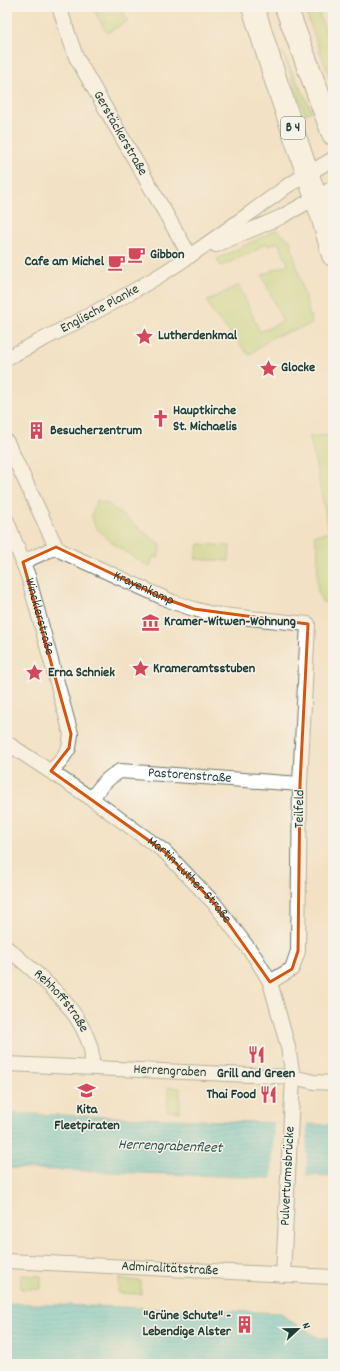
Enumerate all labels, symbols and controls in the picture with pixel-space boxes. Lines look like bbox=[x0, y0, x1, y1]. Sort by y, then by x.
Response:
street label: Gerstäckerstraße bbox=[88, 87, 152, 180]
road number: B 4 bbox=[281, 117, 305, 139]
cafe icon: Gibbon bbox=[127, 245, 147, 265]
place label: Gibbon bbox=[150, 245, 185, 265]
place label: Cafe am Michel bbox=[25, 252, 105, 272]
cafe icon: Cafe am Michel bbox=[107, 252, 127, 272]
street label: Englische Planke bbox=[57, 280, 143, 339]
place icon: Lutherdenkmal bbox=[135, 326, 155, 346]
place label: Lutherdenkmal bbox=[158, 326, 238, 346]
place icon: Glocke bbox=[258, 358, 278, 378]
place label: Glocke bbox=[281, 358, 315, 378]
place label: Hauptkirche St. Michaelis bbox=[173, 401, 237, 437]
church icon: Hauptkirche St. Michaelis bbox=[150, 409, 170, 429]
building icon: Besucherzentrum bbox=[27, 421, 47, 441]
place label: Besucherzentrum bbox=[50, 421, 142, 441]
street label: Krayenkamp bbox=[110, 566, 177, 611]
street label: Wincklerstraße bbox=[19, 576, 59, 657]
museum icon: Kramer-Witwen-Wohnung bbox=[141, 612, 161, 632]
place label: Kramer-Witwen-Wohnung bbox=[164, 612, 296, 632]
place icon: Krameramtsstuben bbox=[130, 659, 150, 679]
place label: Krameramtsstuben bbox=[153, 659, 256, 679]
place icon: Erna Schniek bbox=[25, 663, 45, 683]
place label: Erna Schniek bbox=[48, 663, 115, 683]
street label: Pastorenstraße bbox=[147, 763, 232, 789]
street label: Teilfeld bbox=[290, 790, 310, 828]
street label: Martin-Luther-Straße bbox=[143, 832, 236, 928]
street label: Rehhoffstraße bbox=[29, 965, 93, 1036]
restaurant icon: Grill and Green bbox=[246, 1044, 266, 1064]
street label: Herrengraben bbox=[133, 1060, 207, 1083]
place label: Grill and Green bbox=[217, 1064, 296, 1084]
school or university icon: Kita Fleetpiraten bbox=[77, 1080, 97, 1100]
place label: Thai Food bbox=[206, 1085, 256, 1105]
restaurant icon: Thai Food bbox=[259, 1085, 279, 1105]
place label: Kita Fleetpiraten bbox=[54, 1100, 120, 1136]
street label: Pulverturmsbrücke bbox=[275, 1126, 301, 1226]
water label: Herrengrabenfleet bbox=[117, 1134, 224, 1160]
street label: Admiralitätstraße bbox=[121, 1257, 219, 1281]
place label: "Grüne Schute" - Lebendige Alster bbox=[142, 1306, 232, 1342]
north arrow bbox=[278, 1309, 318, 1349]
building icon: "Grüne Schute" - Lebendige Alster bbox=[234, 1314, 254, 1334]
text: N bbox=[297, 1320, 314, 1332]

